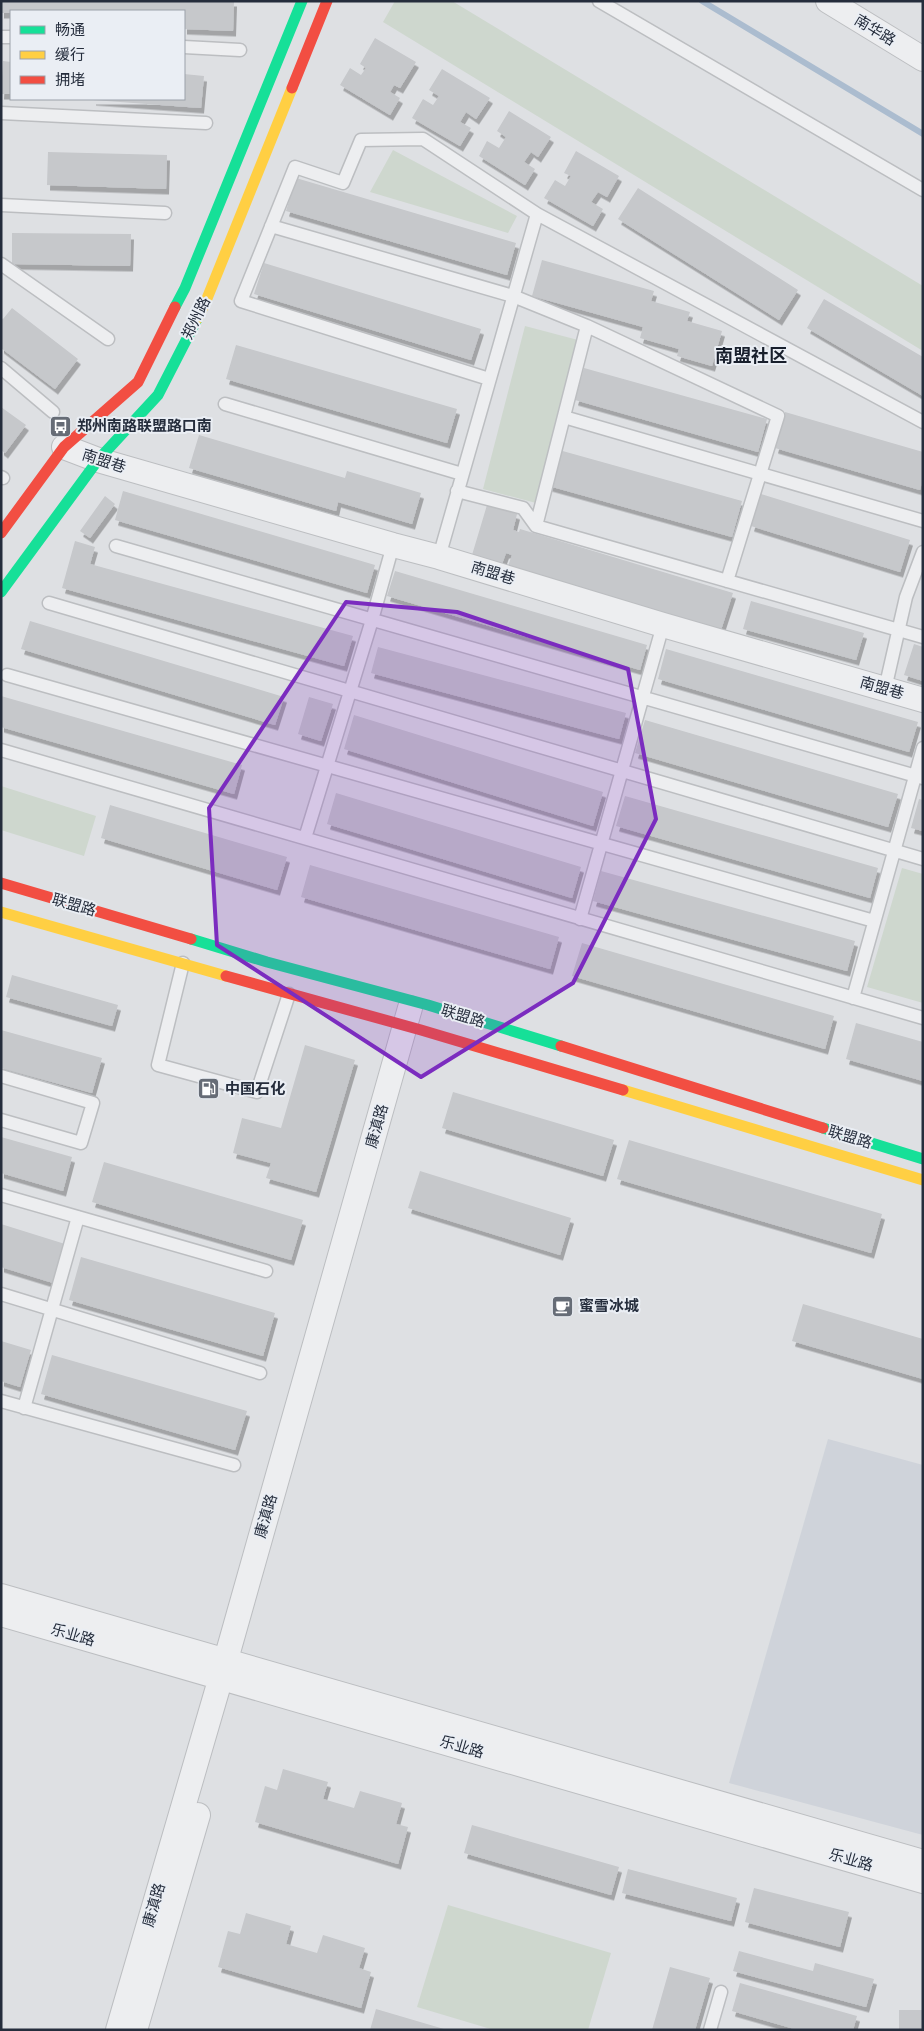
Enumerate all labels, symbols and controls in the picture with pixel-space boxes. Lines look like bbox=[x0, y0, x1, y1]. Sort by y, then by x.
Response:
legend bbox=[10, 10, 185, 100]
street label: 南华路 bbox=[852, 11, 899, 48]
text: 畅通 bbox=[55, 21, 85, 38]
text: 缓行 bbox=[55, 46, 85, 63]
text: 拥堵 bbox=[55, 71, 85, 88]
street label: 郑州路 bbox=[178, 294, 213, 342]
district label: 南盟社区 bbox=[715, 346, 787, 366]
bus stop icon: 郑州南路联盟路口南 bbox=[49, 414, 73, 438]
place label: 郑州南路联盟路口南 bbox=[77, 417, 212, 434]
street label: 南盟巷 bbox=[80, 445, 128, 476]
street label: 南盟巷 bbox=[469, 558, 517, 587]
street label: 南盟巷 bbox=[858, 673, 906, 702]
street label: 联盟路 bbox=[50, 890, 98, 919]
street label: 联盟路 bbox=[439, 1001, 487, 1030]
fuel station icon: 中国石化 bbox=[197, 1077, 221, 1101]
place label: 中国石化 bbox=[225, 1080, 285, 1097]
street label: 康滇路 bbox=[362, 1102, 391, 1150]
street label: 联盟路 bbox=[826, 1122, 874, 1151]
cafe icon: 蜜雪冰城 bbox=[551, 1294, 575, 1318]
place label: 蜜雪冰城 bbox=[579, 1297, 639, 1314]
street label: 康滇路 bbox=[251, 1492, 280, 1540]
street label: 乐业路 bbox=[49, 1620, 97, 1649]
street label: 乐业路 bbox=[438, 1732, 486, 1761]
street label: 乐业路 bbox=[827, 1845, 875, 1874]
street label: 康滇路 bbox=[139, 1881, 168, 1929]

